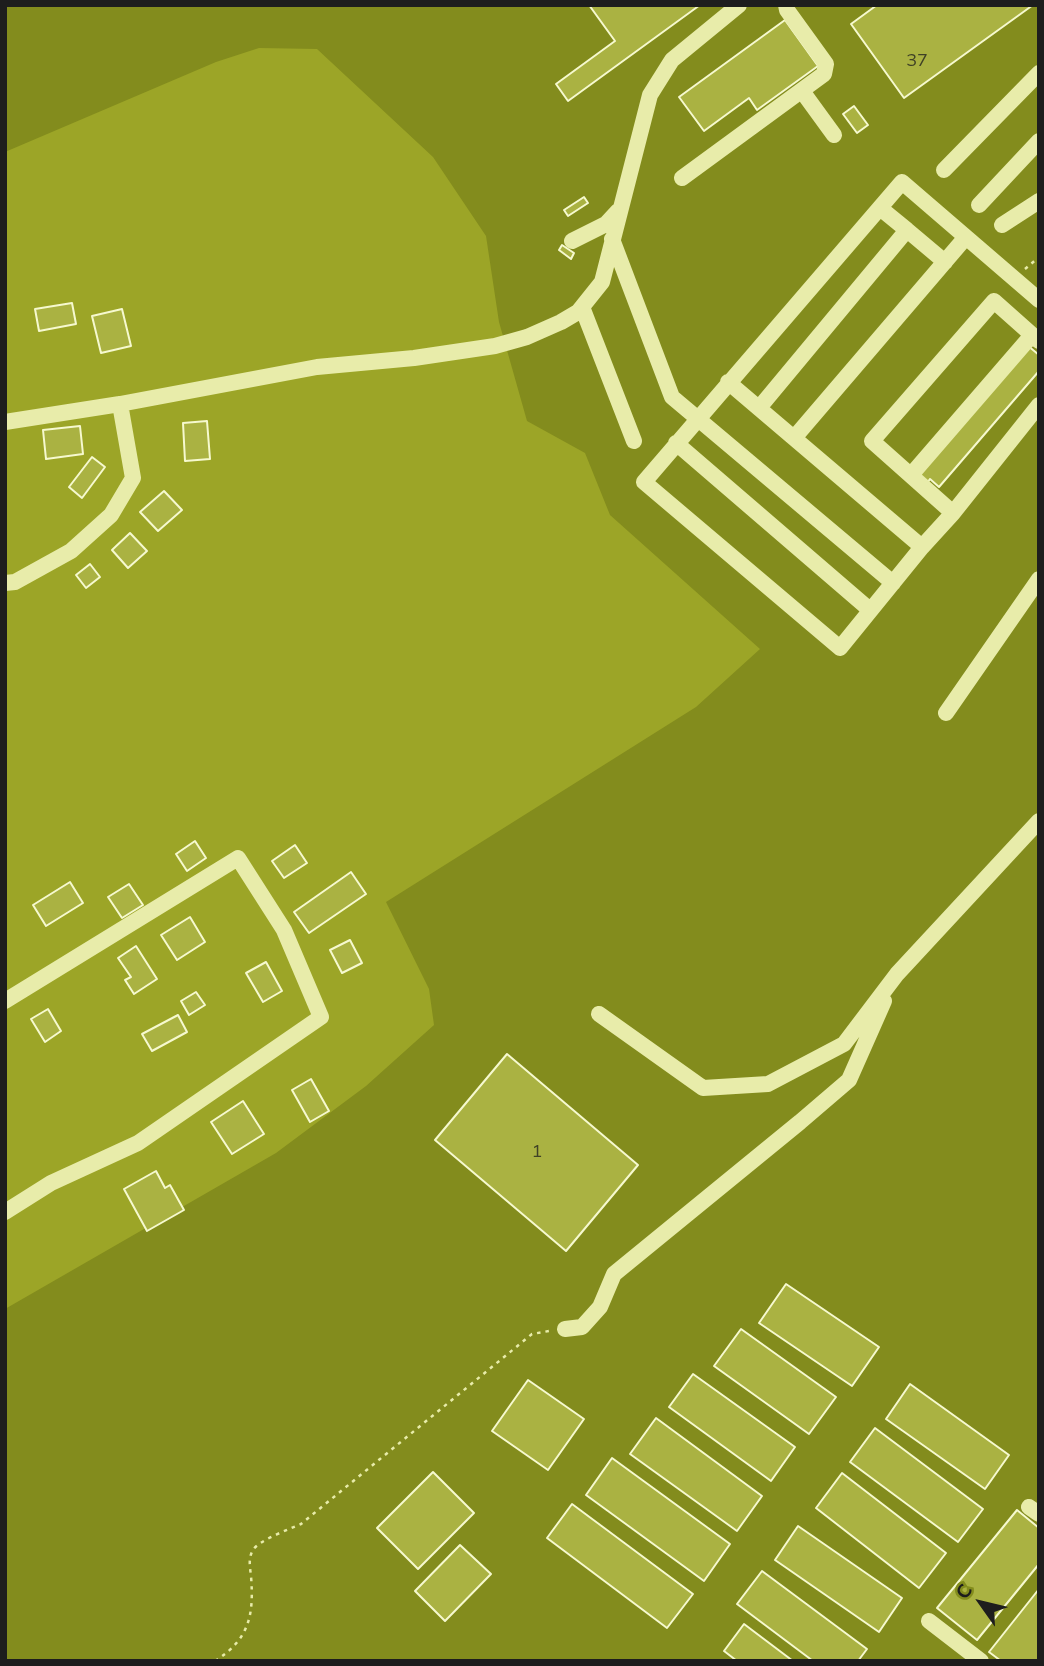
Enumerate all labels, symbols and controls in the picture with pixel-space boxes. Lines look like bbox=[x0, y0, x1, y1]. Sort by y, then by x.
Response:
house number: 37 bbox=[906, 50, 928, 72]
house number: 1 bbox=[532, 1141, 542, 1163]
north arrow bbox=[946, 1568, 1016, 1638]
text: С bbox=[950, 1579, 977, 1603]

